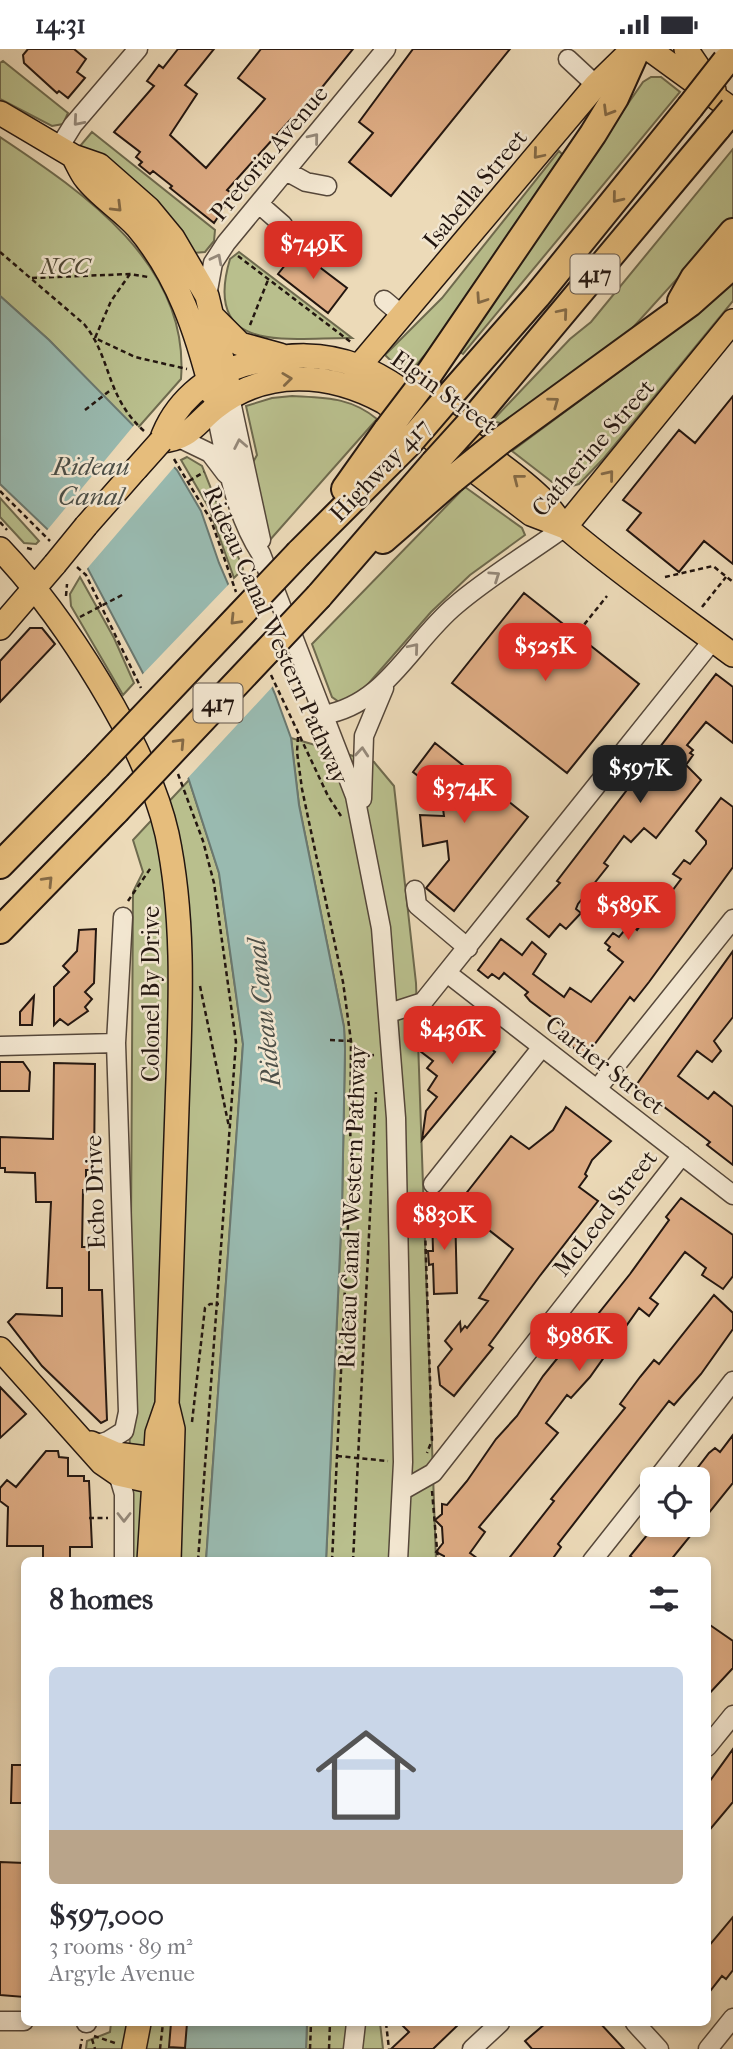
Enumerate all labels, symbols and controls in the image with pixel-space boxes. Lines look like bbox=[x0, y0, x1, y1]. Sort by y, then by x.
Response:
text: 14:31 bbox=[35, 9, 86, 40]
street label: Pretoria Avenue bbox=[204, 80, 334, 226]
one-way arrow bbox=[603, 103, 616, 116]
one-way arrow bbox=[74, 113, 86, 126]
street label: Isabella Street bbox=[417, 124, 533, 254]
one-way arrow bbox=[305, 133, 318, 145]
one-way arrow bbox=[534, 146, 546, 159]
one-way arrow bbox=[612, 191, 625, 203]
one-way arrow bbox=[109, 198, 122, 211]
pin: $749K bbox=[264, 222, 362, 281]
text: $749K bbox=[280, 230, 346, 257]
park label: NCC bbox=[39, 252, 93, 280]
one-way arrow bbox=[208, 254, 222, 267]
road number: 417 bbox=[570, 255, 620, 293]
one-way arrow bbox=[476, 291, 489, 304]
one-way arrow bbox=[555, 308, 567, 321]
street label: Elgin Street bbox=[386, 344, 503, 440]
one-way arrow bbox=[281, 372, 293, 387]
street label: Catherine Street bbox=[526, 373, 660, 522]
one-way arrow bbox=[546, 398, 559, 410]
street label: Highway 417 bbox=[324, 413, 436, 527]
one-way arrow bbox=[233, 438, 248, 450]
water label: Rideau Canal bbox=[50, 451, 130, 512]
one-way arrow bbox=[601, 470, 613, 483]
one-way arrow bbox=[513, 475, 525, 488]
street label: Rideau Canal Western Pathway bbox=[197, 482, 355, 790]
one-way arrow bbox=[487, 572, 500, 584]
one-way arrow bbox=[231, 612, 244, 625]
pin: $525K bbox=[496, 623, 594, 683]
text: $525K bbox=[514, 632, 576, 659]
one-way arrow bbox=[406, 644, 419, 656]
road number: 417 bbox=[194, 683, 242, 723]
one-way arrow bbox=[171, 738, 184, 751]
pin: $597K bbox=[591, 745, 689, 805]
one-way arrow bbox=[355, 746, 370, 758]
text: $597K bbox=[609, 754, 671, 781]
pin: $374K bbox=[415, 765, 513, 825]
text: $374K bbox=[433, 774, 495, 801]
one-way arrow bbox=[39, 876, 52, 889]
pin: $589K bbox=[579, 883, 677, 942]
text: $589K bbox=[597, 891, 659, 918]
street label: Colonel By Drive bbox=[137, 906, 165, 1082]
water label: Rideau Canal bbox=[241, 935, 287, 1091]
pin: $436K bbox=[403, 1007, 501, 1066]
street label: Cartier Street bbox=[540, 1010, 671, 1121]
text: $436K bbox=[420, 1015, 484, 1042]
street label: Rideau Canal Western Pathway bbox=[332, 1044, 372, 1369]
street label: Echo Drive bbox=[79, 1134, 111, 1250]
street label: McLeod Street bbox=[547, 1144, 663, 1282]
pin: $830K bbox=[395, 1193, 493, 1252]
text: $830K bbox=[412, 1201, 476, 1228]
pin: $986K bbox=[530, 1313, 628, 1373]
text: $986K bbox=[546, 1322, 612, 1349]
map controls bbox=[640, 1467, 710, 1537]
button: locate bbox=[640, 1467, 710, 1537]
one-way arrow bbox=[116, 1512, 132, 1523]
icon: filters bbox=[645, 1580, 683, 1618]
text: 8 homes bbox=[49, 1582, 153, 1617]
icon: home bbox=[303, 1712, 429, 1838]
text: $597,000 bbox=[49, 1898, 164, 1933]
text: 3 rooms · 89 m² bbox=[49, 1933, 193, 1960]
text: Argyle Avenue bbox=[49, 1960, 195, 1987]

